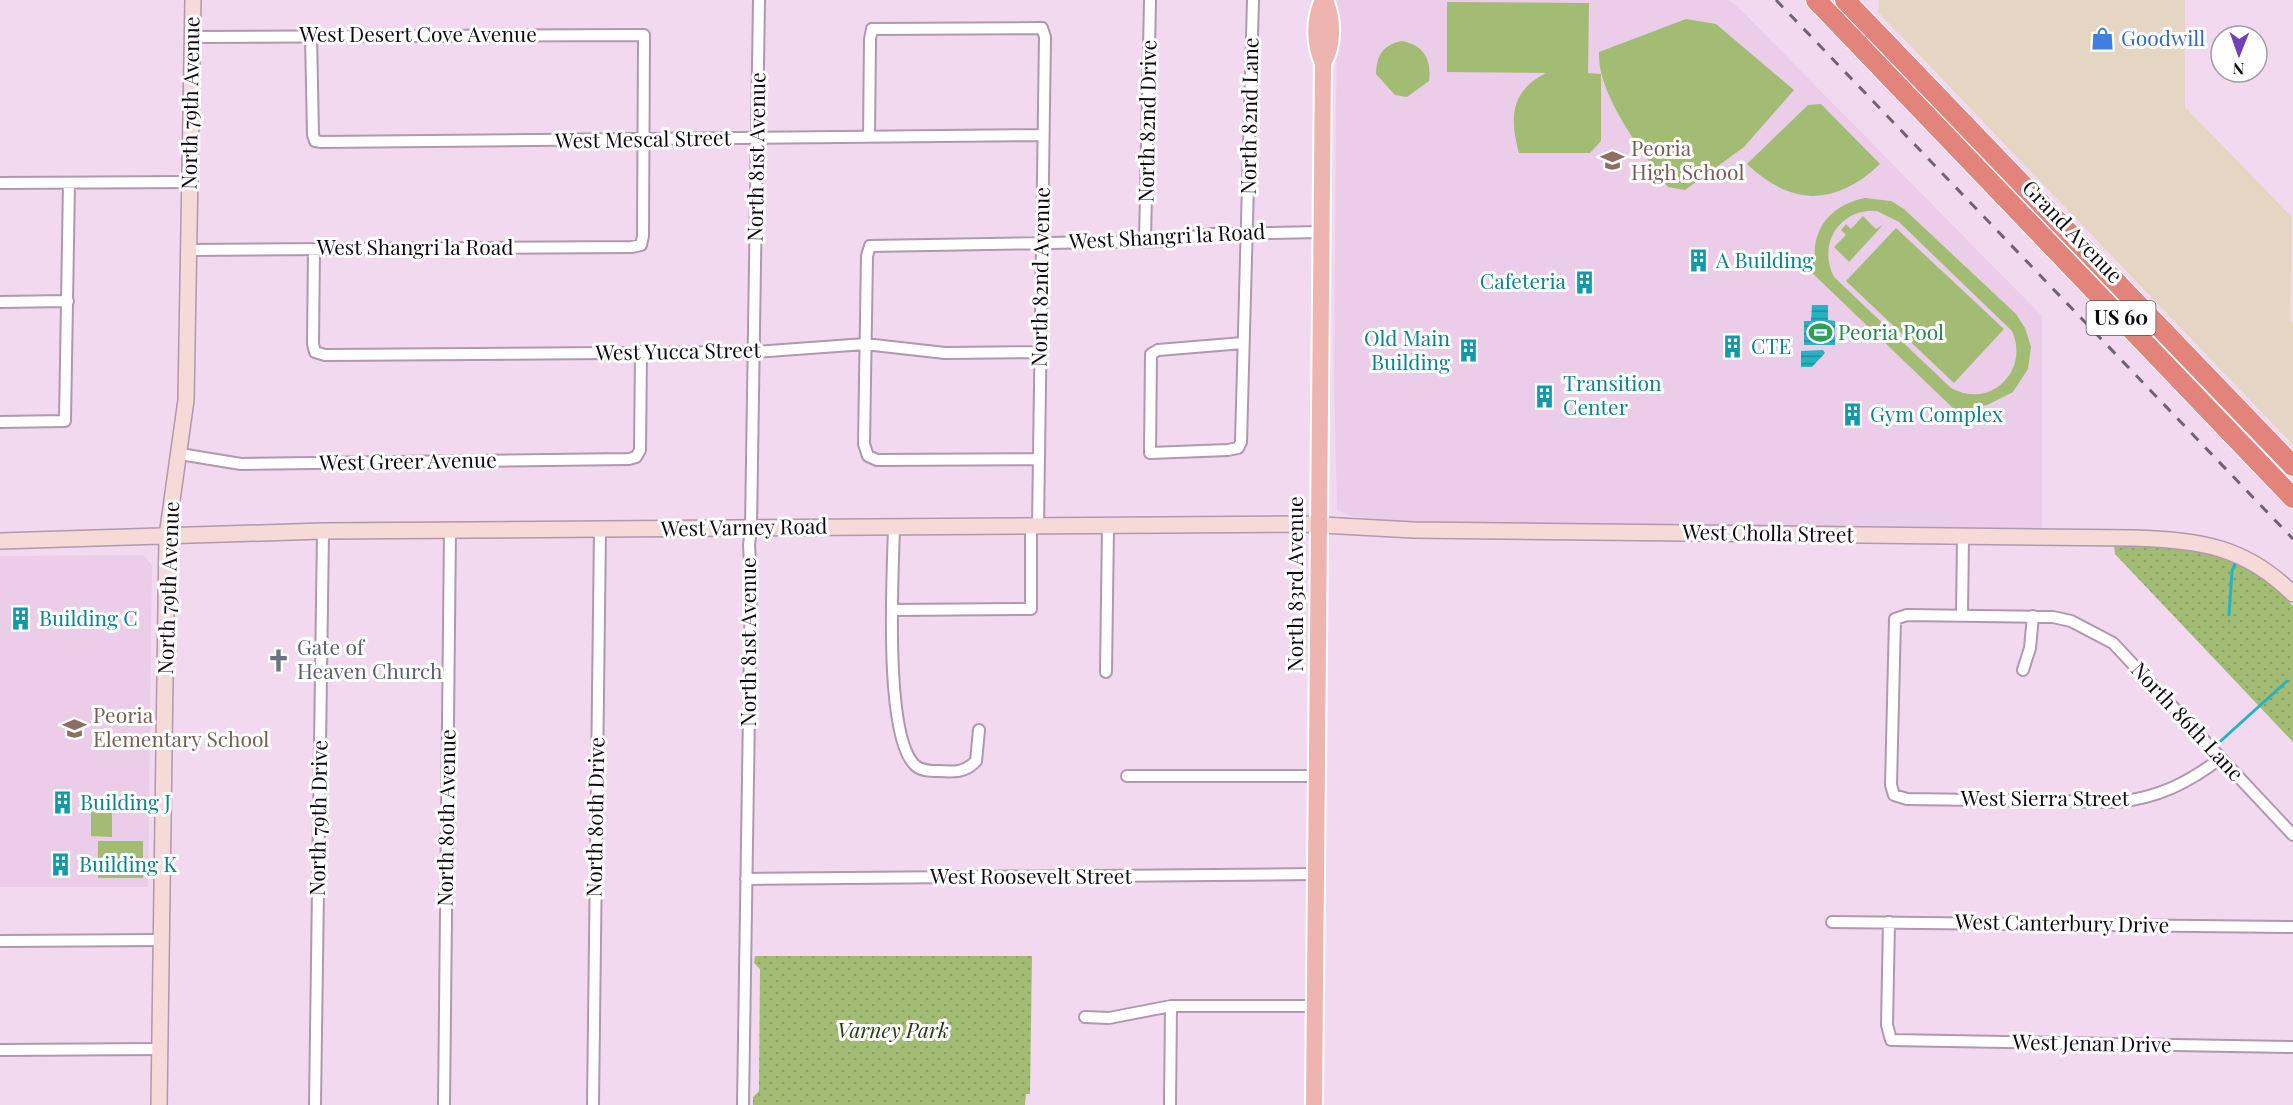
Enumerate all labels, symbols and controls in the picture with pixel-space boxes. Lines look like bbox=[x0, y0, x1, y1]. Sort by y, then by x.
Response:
street label: North 79th Avenue bbox=[173, 16, 205, 190]
street label: West Desert Cove Avenue bbox=[298, 19, 537, 47]
place label: Goodwill bbox=[2121, 23, 2205, 51]
north arrow bbox=[2209, 24, 2269, 84]
shop icon: Goodwill bbox=[2090, 26, 2116, 52]
street label: North 82nd Lane bbox=[1233, 37, 1263, 195]
street label: North 82nd Drive bbox=[1131, 39, 1161, 203]
text: N bbox=[2232, 59, 2245, 80]
street label: North 81st Avenue bbox=[740, 72, 770, 242]
street label: West Mescal Street bbox=[554, 122, 732, 154]
place label: Peoria High School bbox=[1631, 133, 1744, 185]
school or university icon: Peoria High School bbox=[1600, 148, 1626, 174]
street label: Grand Avenue bbox=[2017, 173, 2130, 288]
street label: North 82nd Avenue bbox=[1023, 187, 1055, 367]
street label: West Shangri la Road bbox=[1067, 216, 1266, 254]
street label: West Shangri la Road bbox=[316, 232, 513, 260]
place label: A Building bbox=[1715, 245, 1813, 273]
building icon: A Building bbox=[1685, 248, 1711, 274]
place label: Cafeteria bbox=[1480, 266, 1567, 294]
building icon: Cafeteria bbox=[1571, 269, 1597, 295]
road number: US 60 bbox=[2086, 301, 2156, 335]
place label: Peoria Pool bbox=[1838, 317, 1944, 345]
sports icon: Peoria Pool bbox=[1807, 320, 1833, 346]
place label: Old Main Building bbox=[1364, 323, 1450, 375]
place label: CTE bbox=[1751, 331, 1791, 359]
building icon: CTE bbox=[1720, 334, 1746, 360]
street label: West Yucca Street bbox=[594, 335, 761, 365]
building icon: Old Main Building bbox=[1455, 338, 1481, 364]
place label: Transition Center bbox=[1563, 368, 1662, 420]
building icon: Transition Center bbox=[1532, 383, 1558, 409]
place label: Gym Complex bbox=[1870, 399, 2003, 427]
building icon: Gym Complex bbox=[1839, 402, 1865, 428]
street label: West Greer Avenue bbox=[318, 444, 497, 476]
street label: North 83rd Avenue bbox=[1280, 496, 1308, 672]
street label: North 79th Avenue bbox=[150, 501, 184, 675]
street label: West Varney Road bbox=[659, 511, 828, 541]
street label: West Cholla Street bbox=[1681, 516, 1855, 548]
street label: North 81st Avenue bbox=[733, 557, 761, 727]
place label: Building C bbox=[39, 603, 138, 631]
building icon: Building C bbox=[8, 606, 34, 632]
place label: Gate of Heaven Church bbox=[297, 632, 443, 684]
church icon: Gate of Heaven Church bbox=[266, 647, 292, 673]
street label: North 86th Lane bbox=[2126, 655, 2251, 786]
place label: Peoria Elementary School bbox=[93, 700, 269, 752]
school or university icon: Peoria Elementary School bbox=[62, 715, 88, 741]
street label: North 80th Avenue bbox=[429, 729, 461, 907]
street label: North 80th Drive bbox=[579, 737, 609, 897]
street label: North 79th Drive bbox=[302, 740, 332, 896]
street label: West Sierra Street bbox=[1960, 783, 2130, 811]
place label: Building J bbox=[80, 787, 171, 815]
building icon: Building J bbox=[49, 790, 75, 816]
place label: Building K bbox=[79, 849, 177, 877]
building icon: Building K bbox=[48, 852, 74, 878]
street label: West Roosevelt Street bbox=[929, 861, 1132, 889]
street label: West Canterbury Drive bbox=[1954, 906, 2169, 938]
park label: Varney Park bbox=[837, 1015, 949, 1043]
street label: West Jenan Drive bbox=[2011, 1027, 2172, 1057]

